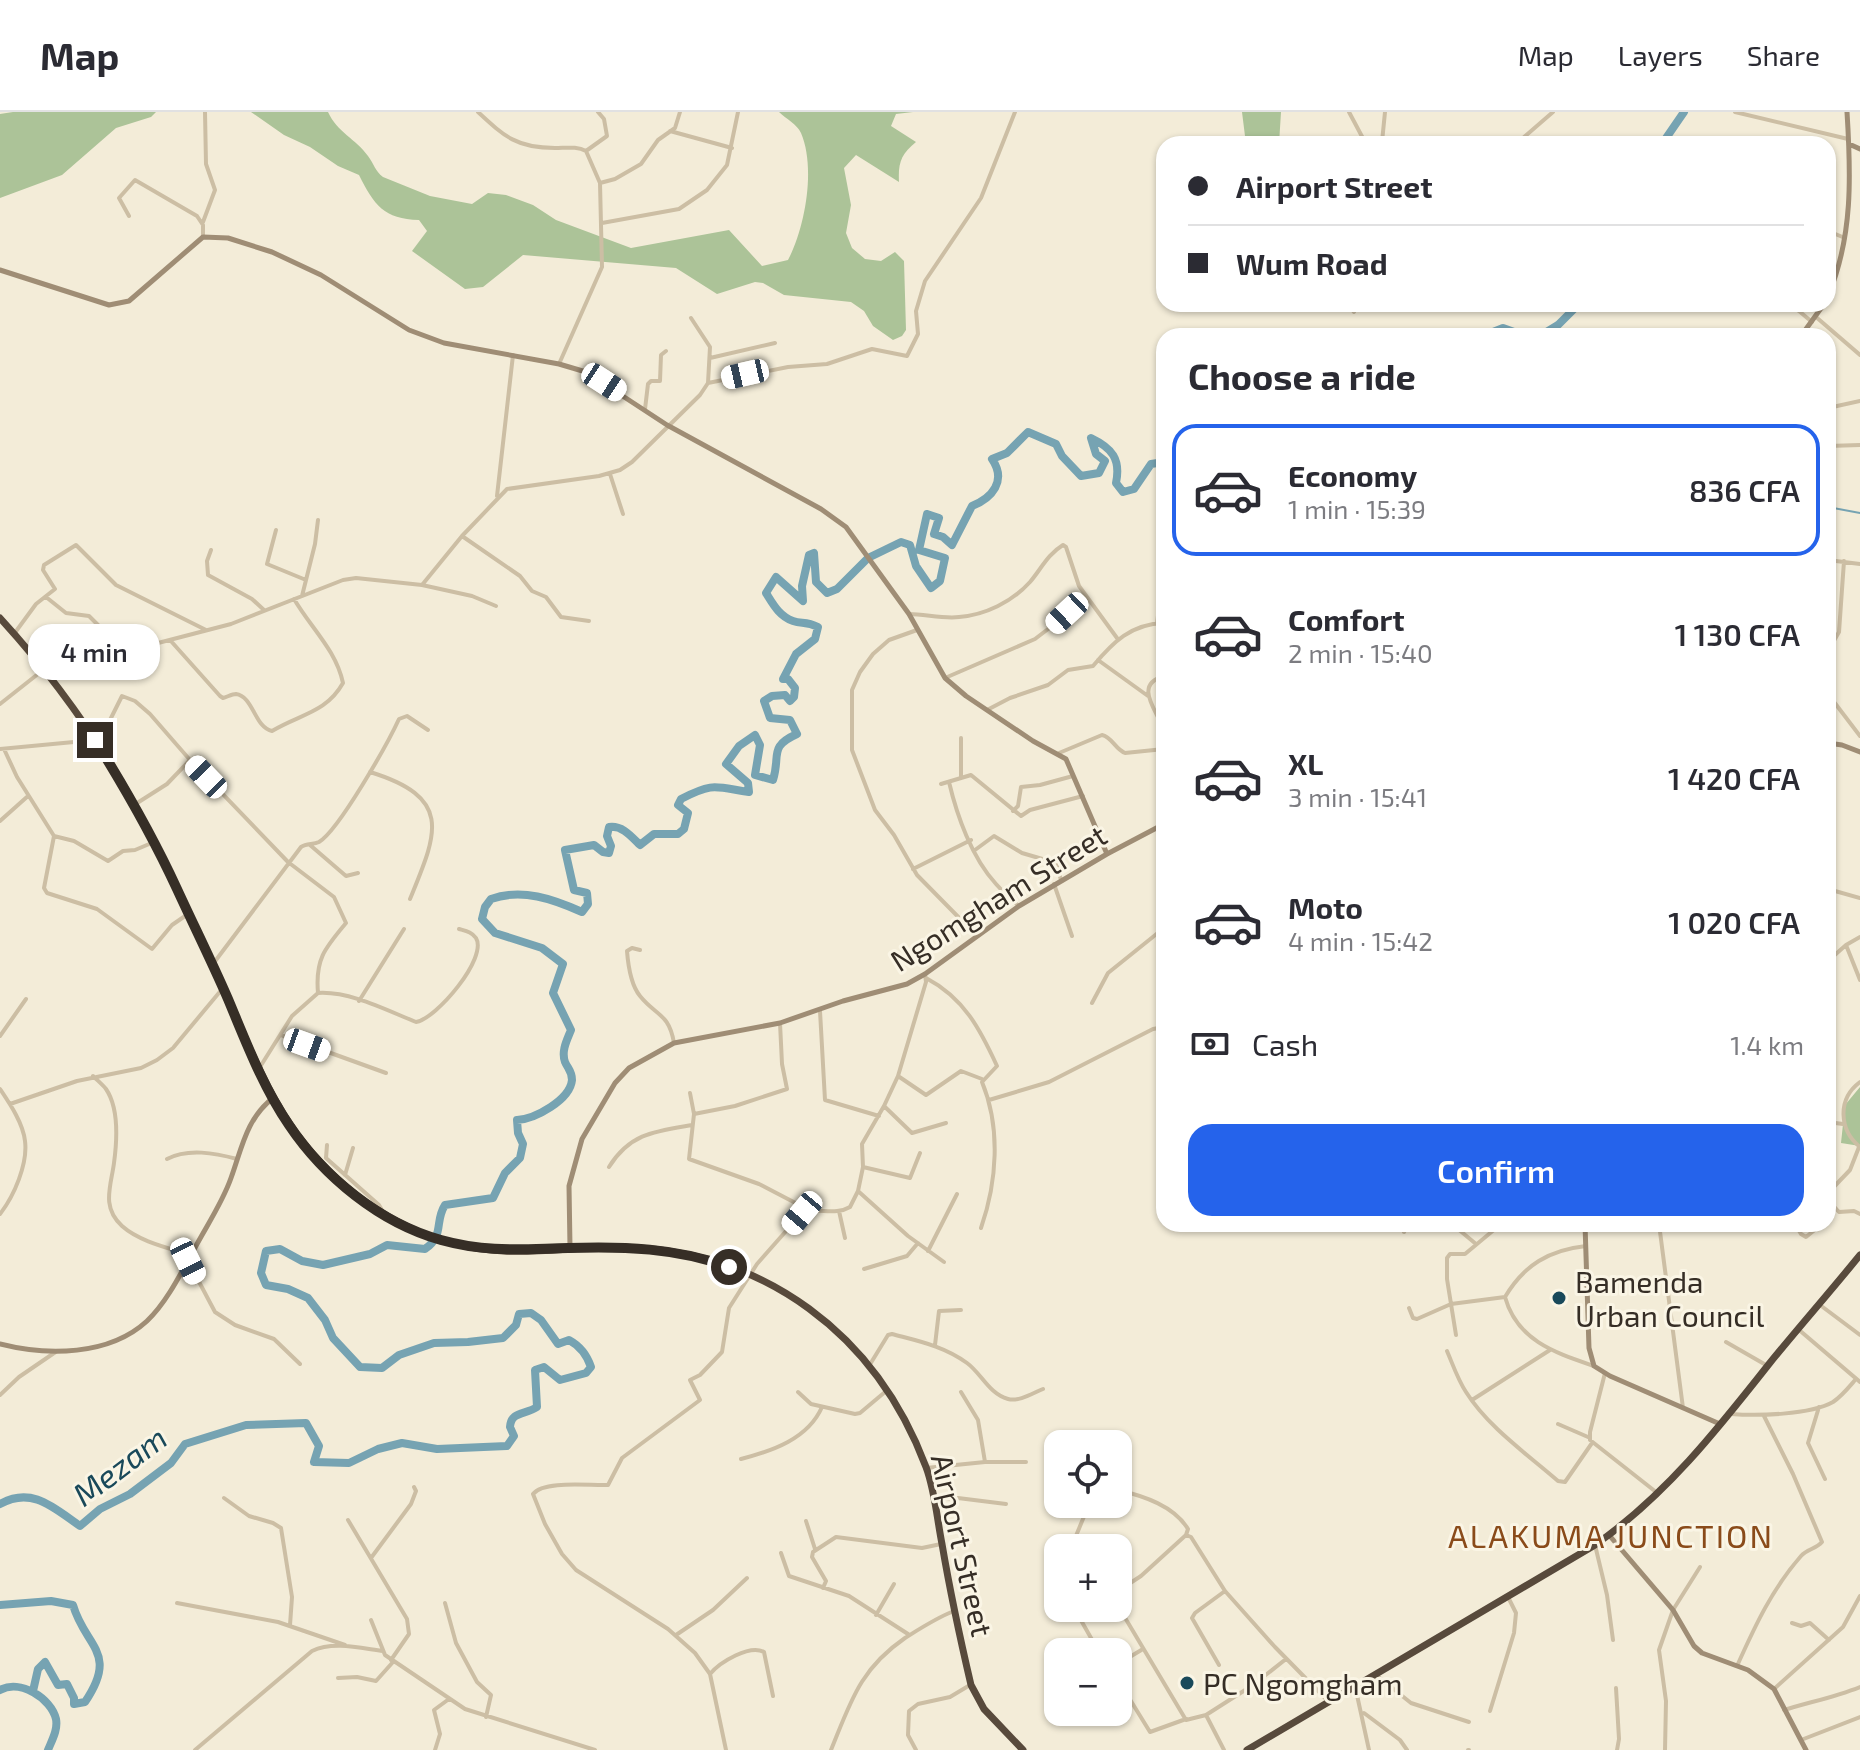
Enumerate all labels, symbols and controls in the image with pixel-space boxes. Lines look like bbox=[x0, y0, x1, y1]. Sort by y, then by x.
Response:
text: Map bbox=[40, 32, 119, 78]
text: Map bbox=[1518, 38, 1574, 72]
text: Layers bbox=[1618, 38, 1703, 72]
text: Share bbox=[1747, 38, 1820, 72]
text: Airport Street bbox=[1236, 168, 1432, 204]
text: Wum Road bbox=[1236, 245, 1388, 281]
text: Choose a ride bbox=[1188, 354, 1416, 397]
car bbox=[719, 357, 771, 391]
car bbox=[577, 359, 631, 405]
icon: car bbox=[1192, 454, 1264, 526]
text: Economy bbox=[1288, 457, 1417, 493]
text: 836 CFA bbox=[1689, 472, 1800, 508]
text: 1 min · 15:39 bbox=[1288, 493, 1426, 524]
car bbox=[1041, 588, 1093, 638]
icon: car bbox=[1192, 598, 1264, 670]
text: Comfort bbox=[1288, 601, 1405, 637]
text: 1 130 CFA bbox=[1675, 616, 1800, 652]
callout: 4 min bbox=[29, 624, 161, 680]
text: 4 min bbox=[60, 636, 128, 667]
text: 2 min · 15:40 bbox=[1288, 637, 1433, 668]
route end bbox=[77, 722, 113, 758]
icon: car bbox=[1192, 742, 1264, 814]
text: XL bbox=[1288, 745, 1323, 781]
car bbox=[181, 751, 231, 803]
text: 1 420 CFA bbox=[1668, 760, 1800, 796]
text: 3 min · 15:41 bbox=[1288, 781, 1427, 812]
street label: Ngomgham Street bbox=[883, 816, 1113, 978]
icon: car bbox=[1192, 886, 1264, 958]
text: Moto bbox=[1288, 889, 1363, 925]
text: 1 020 CFA bbox=[1668, 904, 1800, 940]
text: 4 min · 15:42 bbox=[1288, 925, 1433, 956]
icon: cash bbox=[1188, 1022, 1232, 1066]
car bbox=[280, 1026, 334, 1064]
text: Cash bbox=[1252, 1026, 1318, 1062]
text: 1.4 km bbox=[1730, 1029, 1804, 1060]
button: Confirm bbox=[1188, 1124, 1804, 1216]
car bbox=[777, 1187, 827, 1239]
car bbox=[167, 1234, 209, 1288]
route start bbox=[711, 1249, 747, 1285]
place label: Bamenda Urban Council bbox=[1575, 1263, 1764, 1333]
marker: Bamenda Urban Council bbox=[1550, 1289, 1568, 1307]
water label: Mezam bbox=[65, 1417, 173, 1513]
map controls bbox=[1044, 1430, 1132, 1726]
button: locate bbox=[1044, 1430, 1132, 1518]
street label: Airport Street bbox=[925, 1450, 1001, 1640]
district label: ALAKUMA JUNCTION bbox=[1448, 1516, 1774, 1554]
button: + bbox=[1044, 1534, 1132, 1622]
button: − bbox=[1044, 1638, 1132, 1726]
place label: PC Ngomgham bbox=[1203, 1665, 1403, 1701]
marker: PC Ngomgham bbox=[1178, 1674, 1196, 1692]

